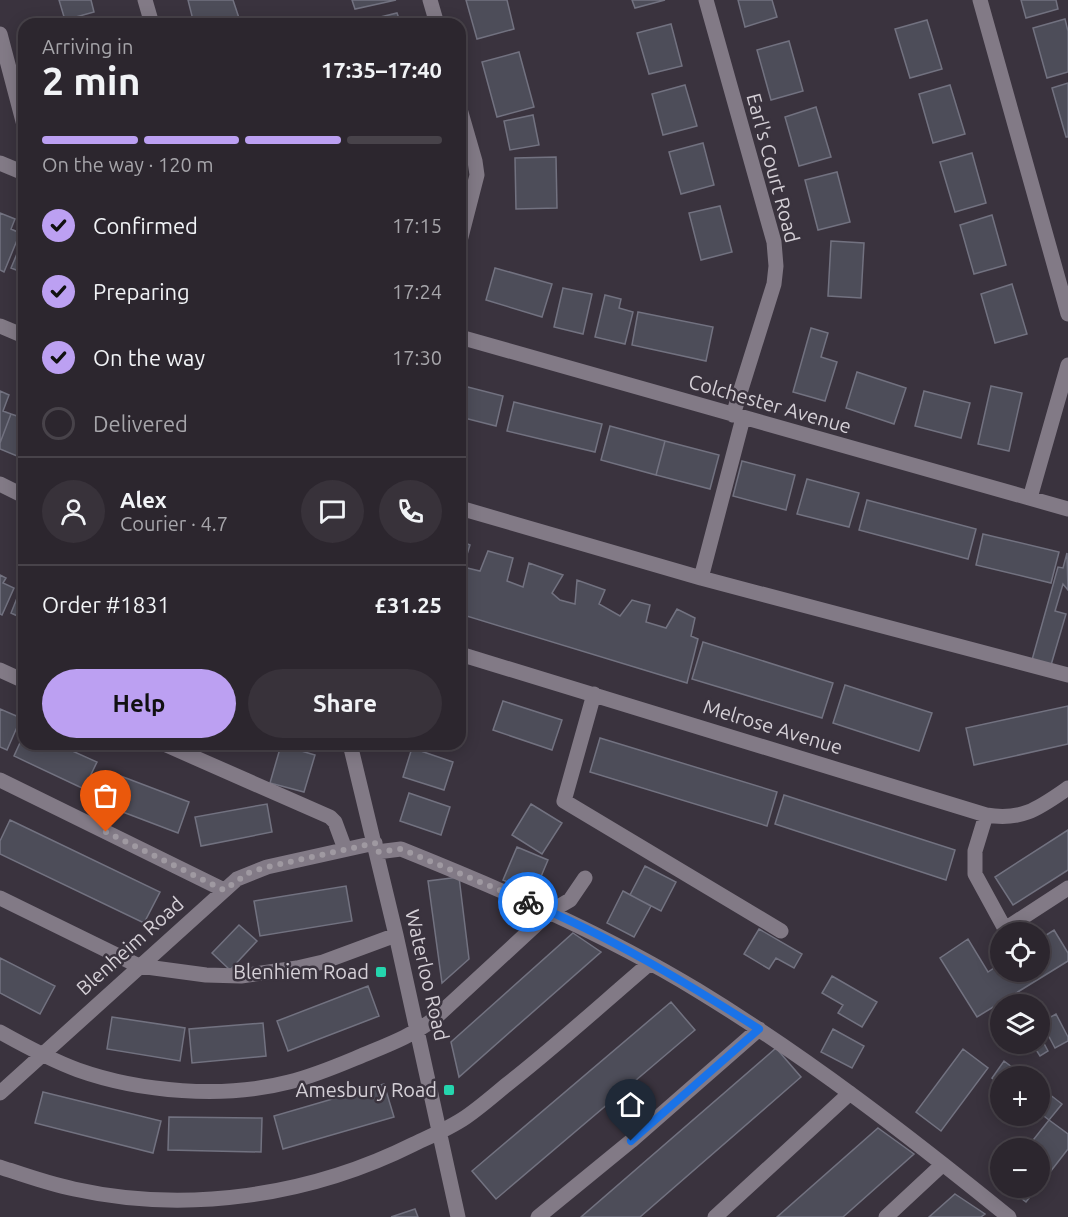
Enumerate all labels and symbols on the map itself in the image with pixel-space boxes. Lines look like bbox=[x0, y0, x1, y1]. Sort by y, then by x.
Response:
street label: Earl's Court Road bbox=[742, 91, 805, 245]
street label: Colchester Avenue bbox=[686, 369, 854, 438]
street label: Melrose Avenue bbox=[701, 694, 846, 759]
pin bbox=[80, 770, 131, 832]
courier bbox=[498, 872, 558, 932]
street label: Blenheim Road bbox=[72, 892, 188, 1000]
street label: Waterloo Road bbox=[401, 907, 454, 1043]
place label: Blenhiem Road bbox=[233, 960, 369, 983]
marker: Blenhiem Road bbox=[374, 965, 388, 979]
place label: Amesbury Road bbox=[296, 1078, 437, 1101]
pin bbox=[605, 1079, 656, 1141]
marker: Amesbury Road bbox=[442, 1083, 456, 1097]

